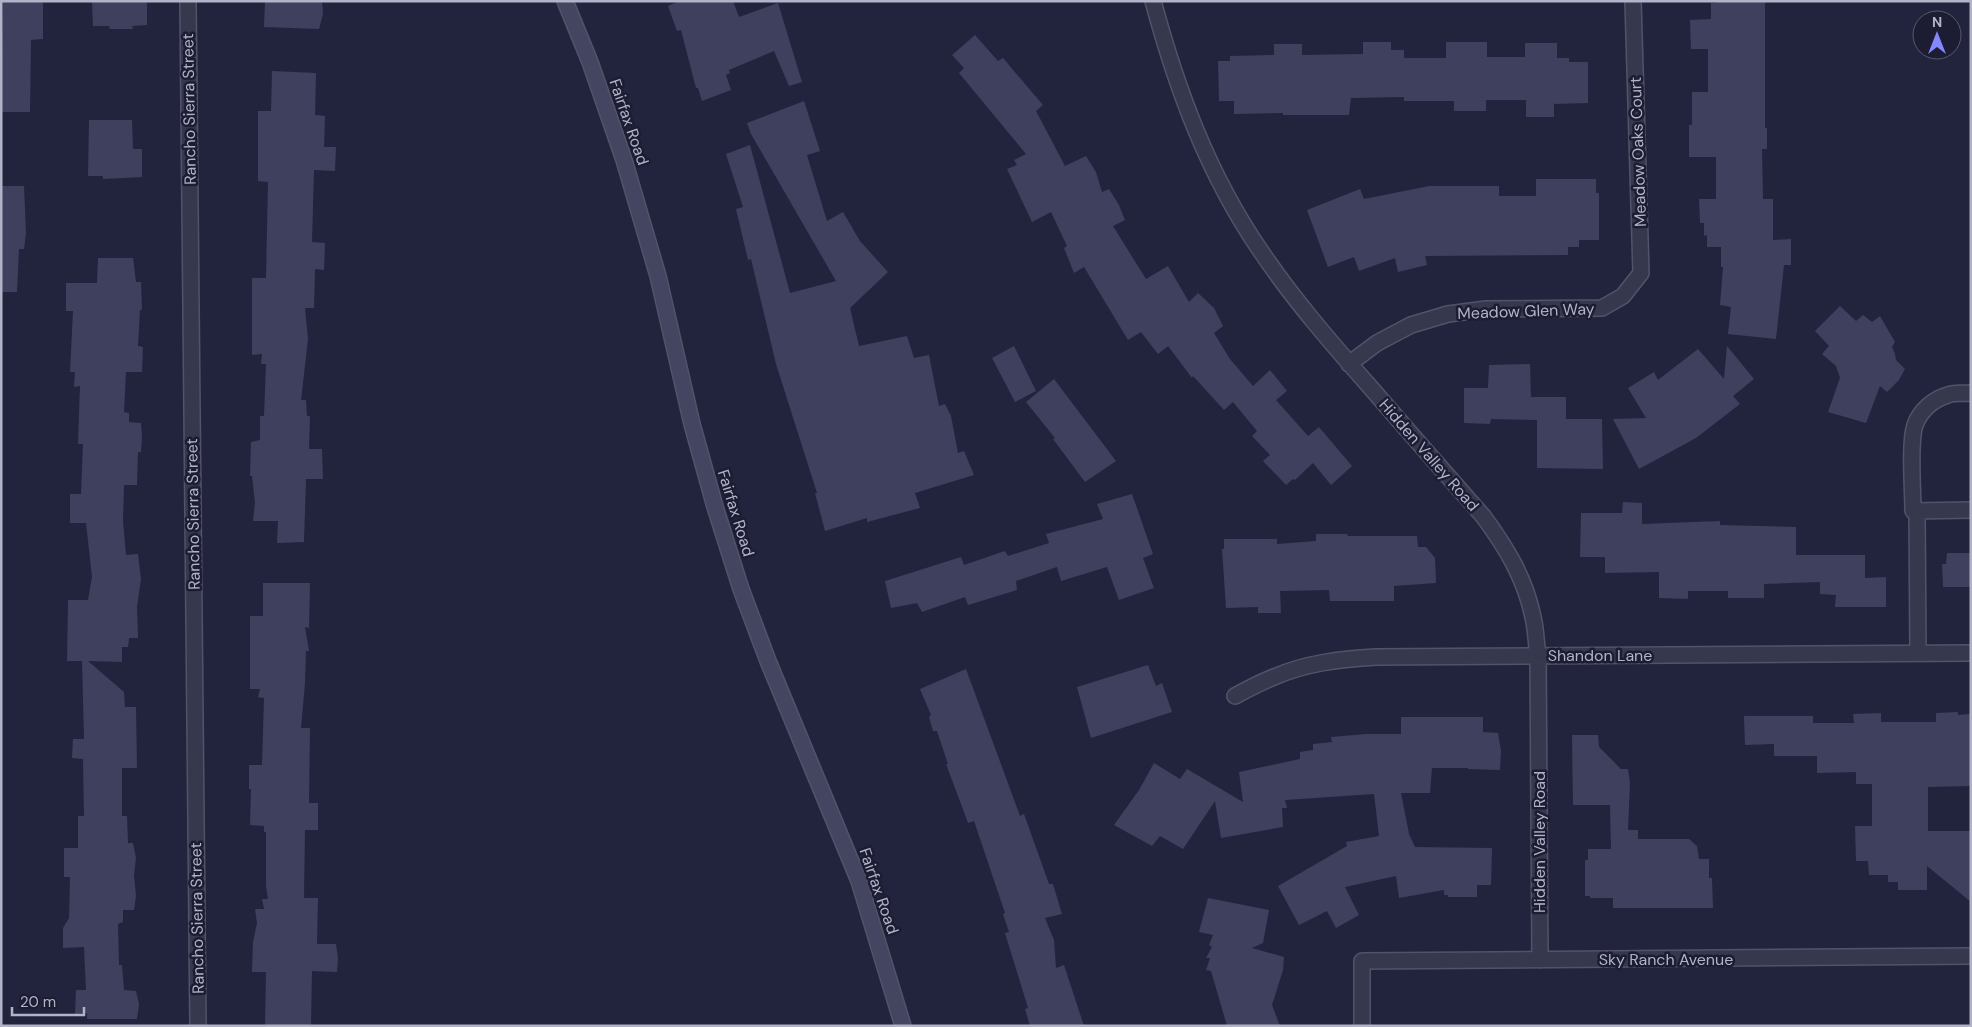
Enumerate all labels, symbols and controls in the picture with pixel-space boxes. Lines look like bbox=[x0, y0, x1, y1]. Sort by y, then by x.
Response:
north arrow bbox=[1912, 10, 1962, 60]
text: N bbox=[1932, 13, 1942, 31]
street label: Rancho Sierra Street bbox=[177, 33, 201, 185]
street label: Fairfax Road bbox=[604, 76, 654, 168]
street label: Meadow Oaks Court bbox=[1625, 77, 1651, 227]
street label: Meadow Glen Way bbox=[1457, 298, 1595, 324]
street label: Hidden Valley Road bbox=[1374, 394, 1484, 516]
street label: Rancho Sierra Street bbox=[181, 438, 205, 590]
street label: Fairfax Road bbox=[713, 467, 759, 559]
street label: Shandon Lane bbox=[1548, 645, 1652, 666]
street label: Hidden Valley Road bbox=[1529, 771, 1550, 913]
street label: Rancho Sierra Street bbox=[185, 842, 209, 994]
street label: Fairfax Road bbox=[854, 845, 904, 937]
street label: Sky Ranch Avenue bbox=[1599, 949, 1733, 970]
scale bar bbox=[12, 984, 85, 1016]
text: 20 m bbox=[20, 992, 56, 1012]

